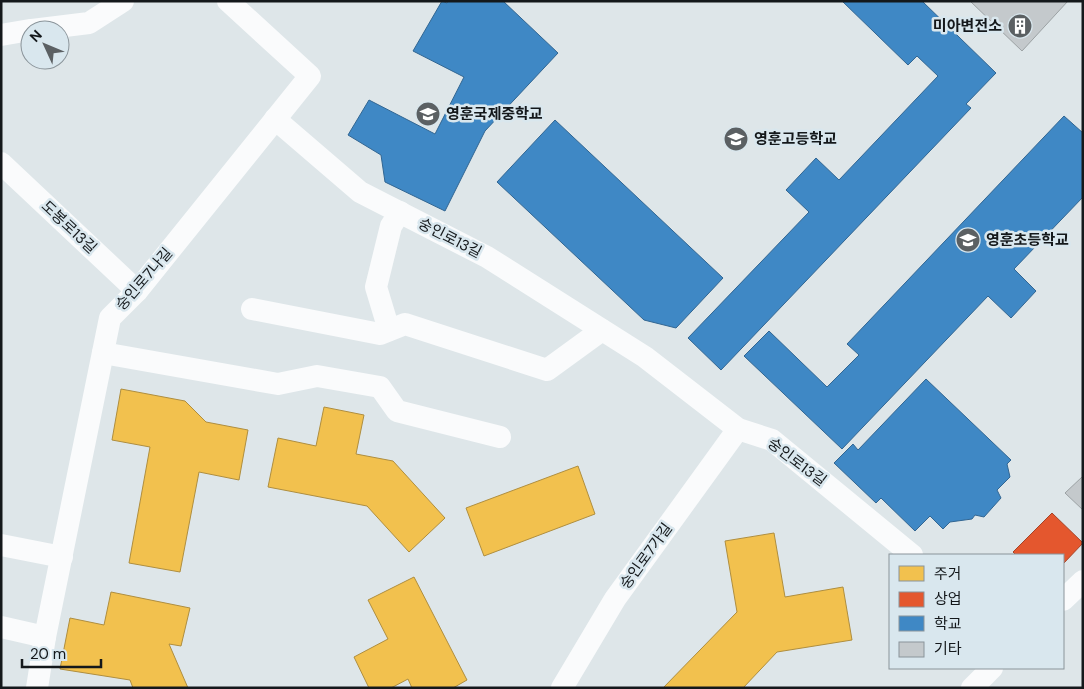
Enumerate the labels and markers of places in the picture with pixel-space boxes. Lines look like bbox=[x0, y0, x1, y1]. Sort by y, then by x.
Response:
building icon: 미아변전소 bbox=[1007, 13, 1033, 39]
place label: 미아변전소 bbox=[933, 16, 1002, 36]
school or university icon: 영훈국제중학교 bbox=[415, 101, 441, 127]
place label: 영훈국제중학교 bbox=[446, 104, 543, 124]
school or university icon: 영훈고등학교 bbox=[723, 126, 749, 152]
place label: 영훈고등학교 bbox=[754, 129, 837, 149]
school or university icon: 영훈초등학교 bbox=[955, 227, 981, 253]
place label: 영훈초등학교 bbox=[986, 230, 1069, 250]

